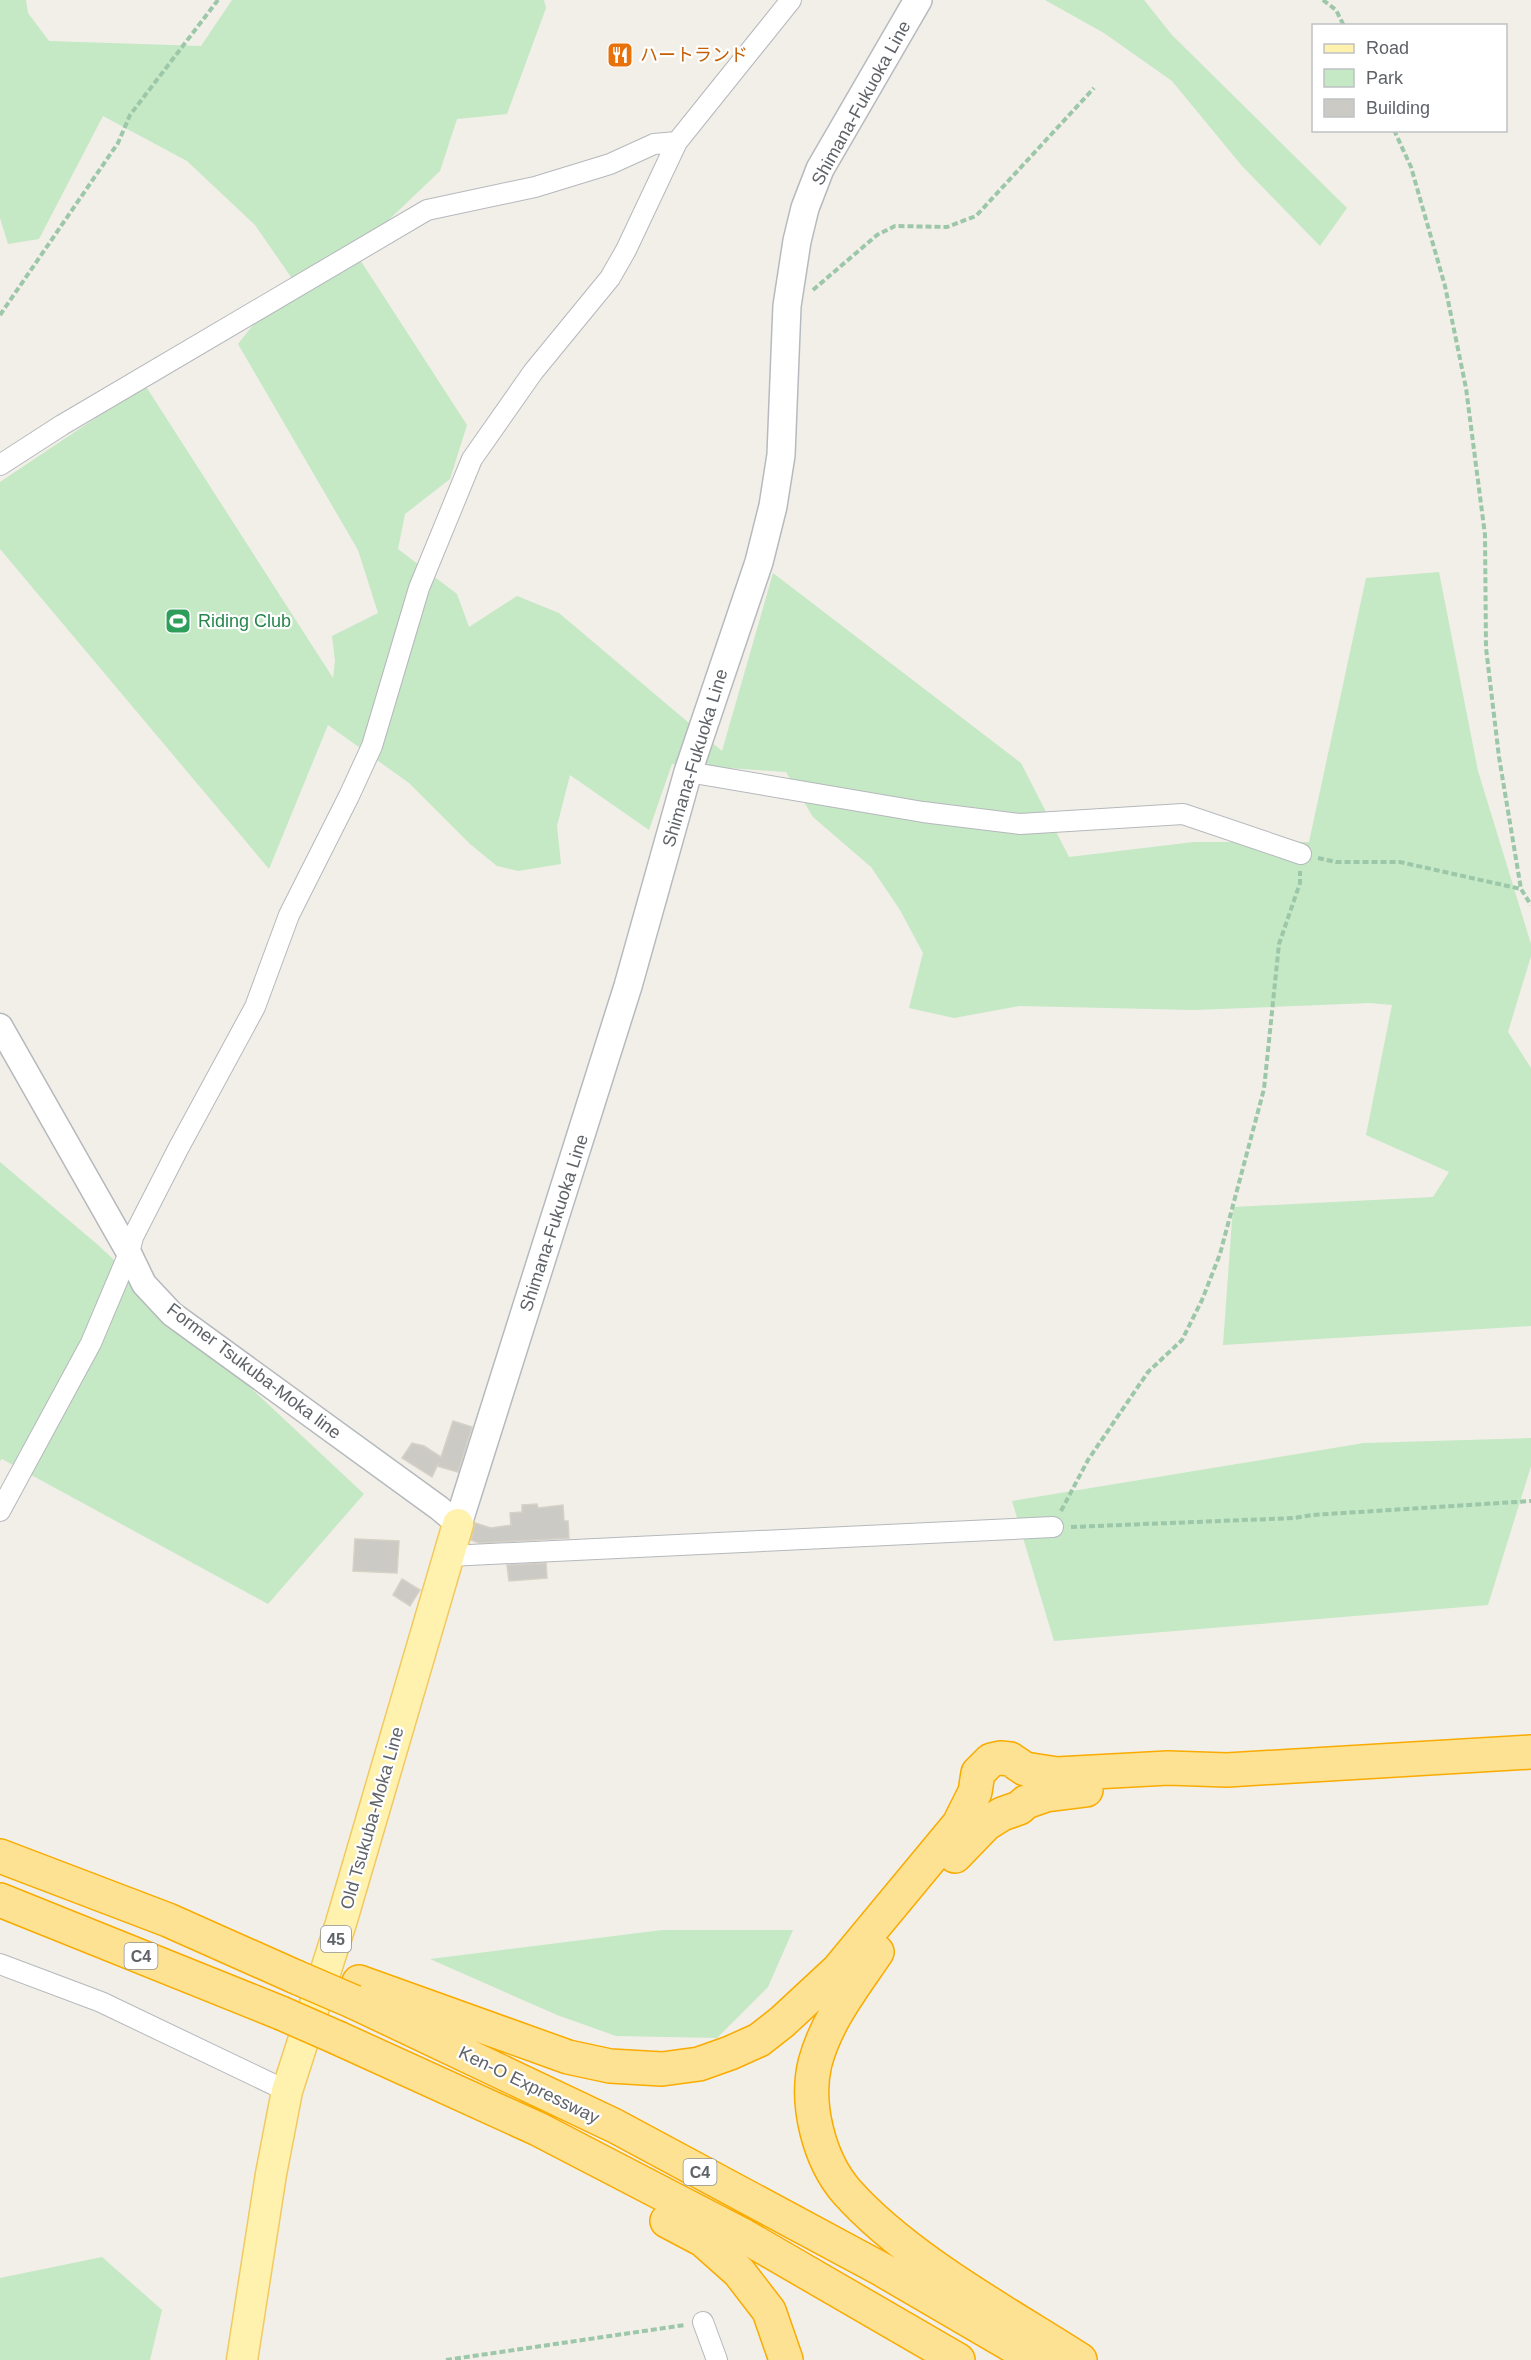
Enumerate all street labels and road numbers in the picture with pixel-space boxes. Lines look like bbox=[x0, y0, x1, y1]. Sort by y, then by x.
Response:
street label: Shimana-Fukuoka Line bbox=[807, 17, 915, 189]
street label: Shimana-Fukuoka Line bbox=[658, 667, 732, 849]
street label: Shimana-Fukuoka Line bbox=[516, 1132, 592, 1314]
street label: Former Tsukuba-Moka line bbox=[163, 1299, 345, 1443]
street label: Old Tsukuba-Moka Line bbox=[336, 1725, 408, 1911]
road number: 45 bbox=[321, 1926, 351, 1952]
road number: C4 bbox=[124, 1943, 158, 1969]
street label: Ken-O Expressway bbox=[455, 2042, 603, 2128]
road number: C4 bbox=[684, 2159, 716, 2185]

